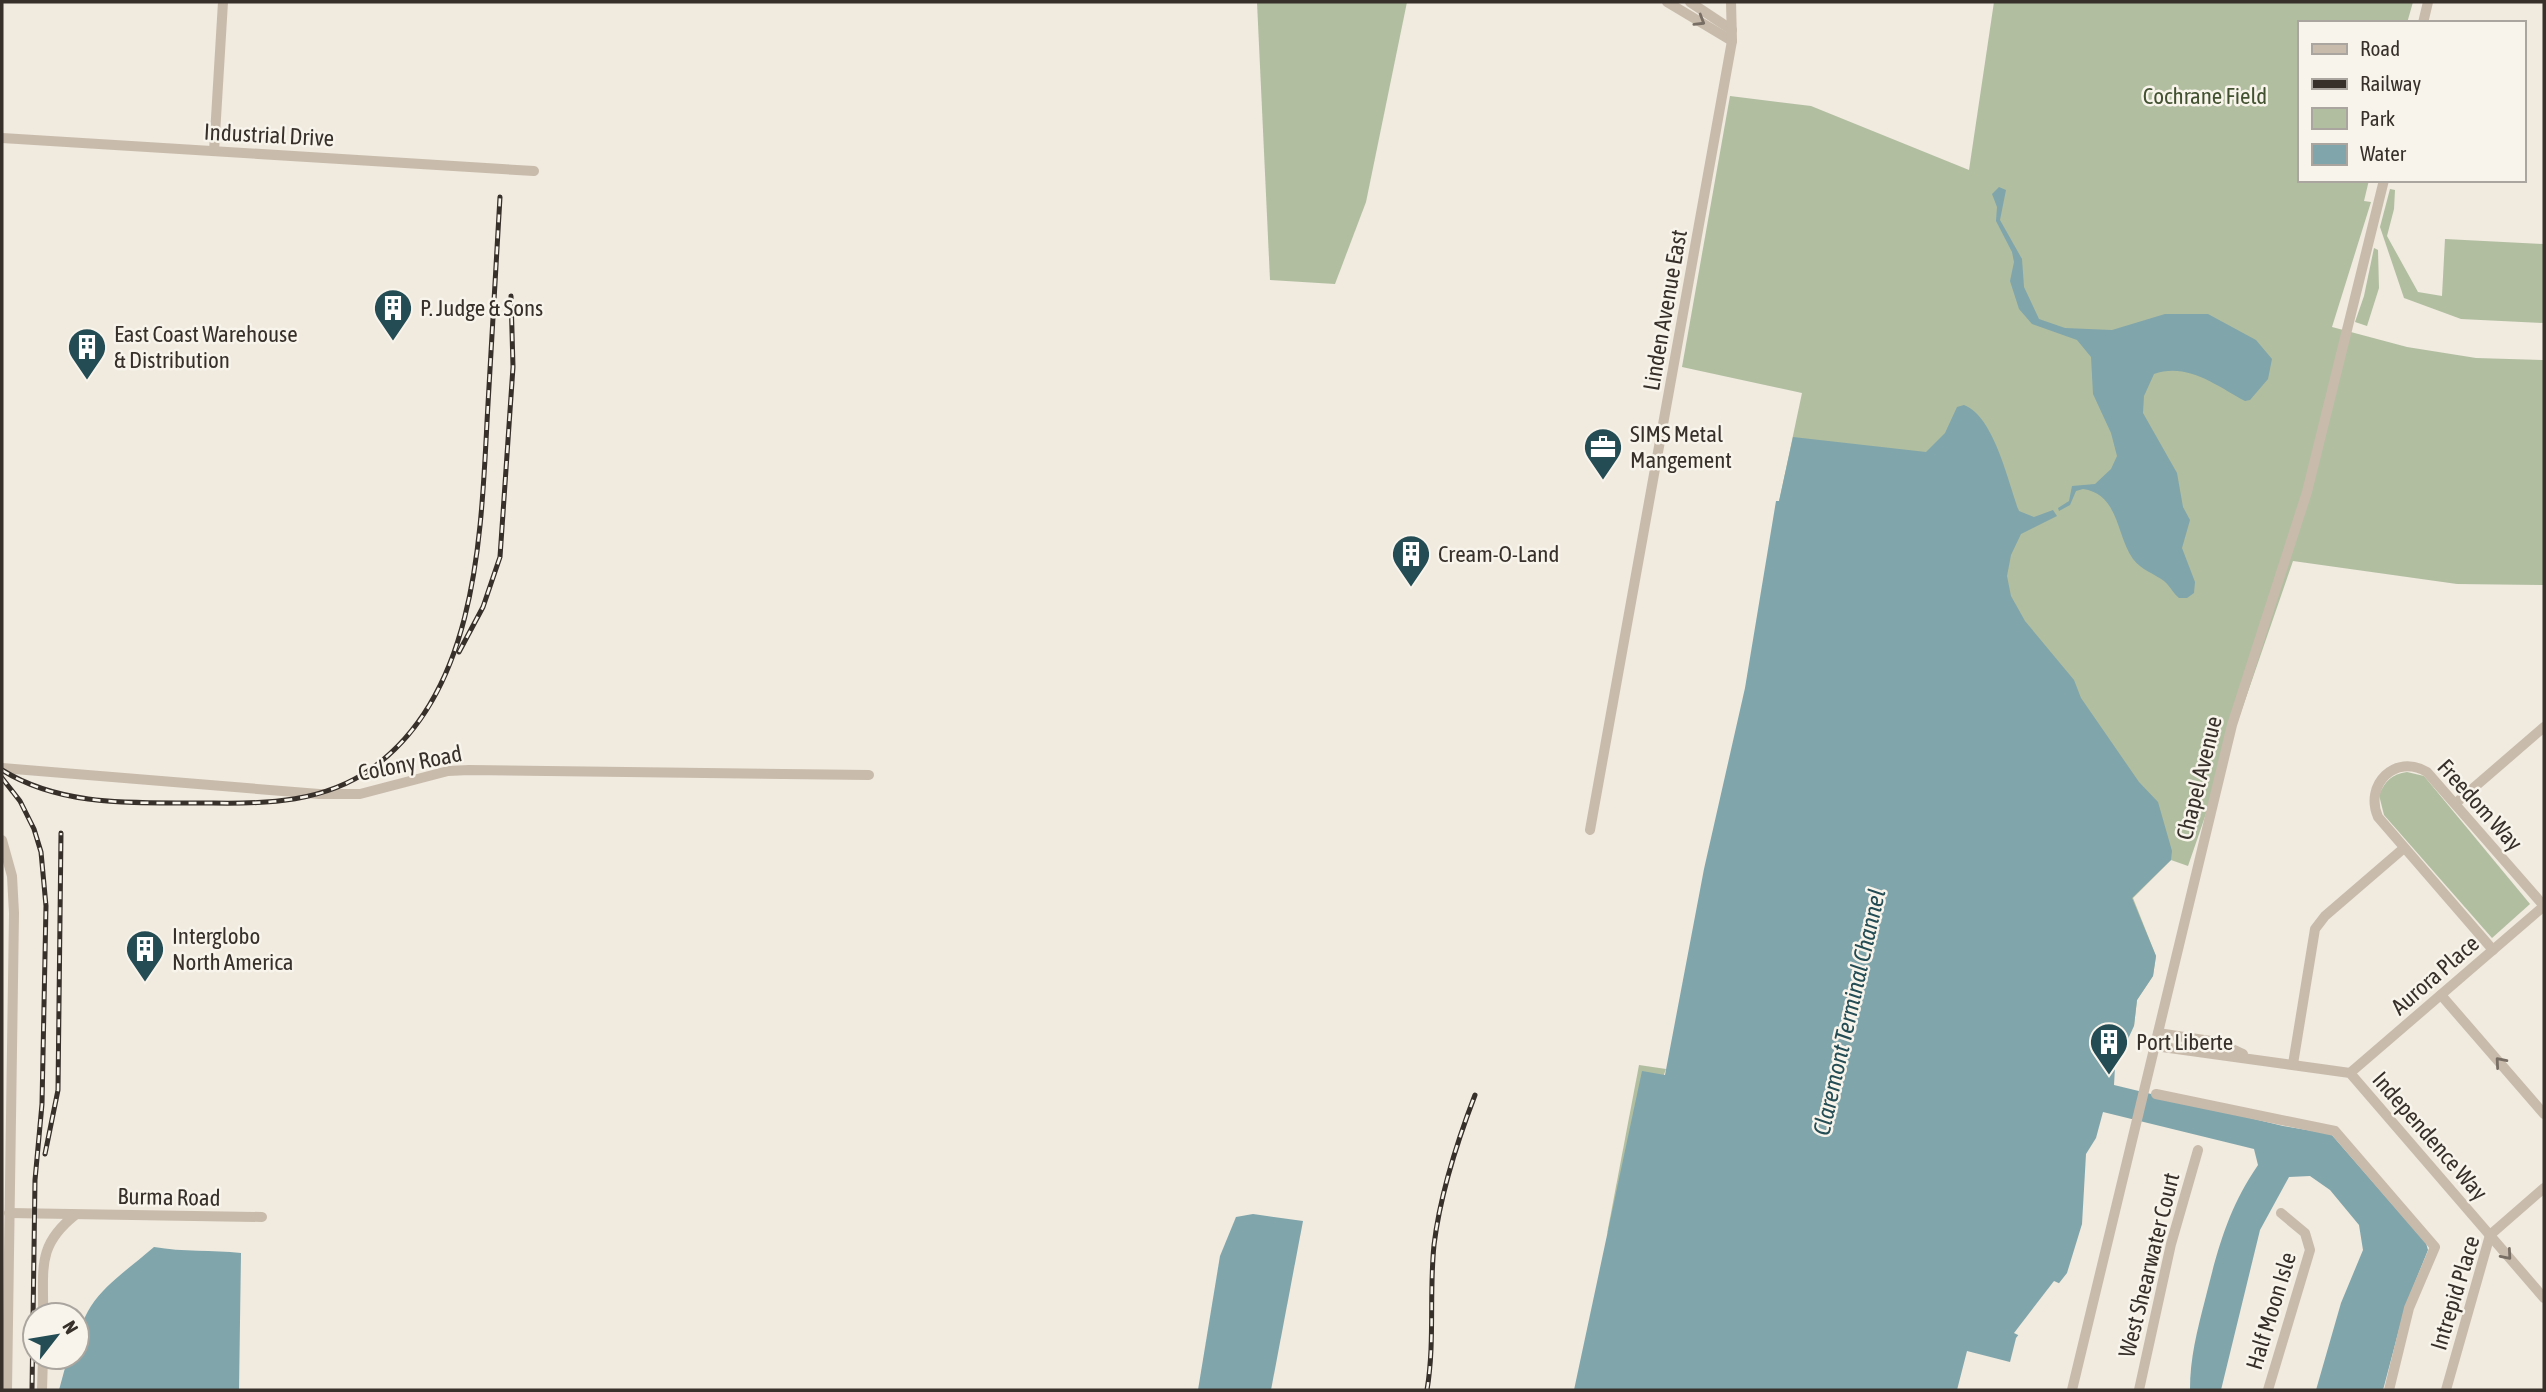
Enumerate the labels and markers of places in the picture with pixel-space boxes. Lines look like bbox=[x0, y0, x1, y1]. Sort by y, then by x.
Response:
building icon: P. Judge & Sons bbox=[372, 287, 414, 342]
place label: P. Judge & Sons bbox=[420, 295, 543, 321]
place label: East Coast Warehouse & Distribution bbox=[114, 321, 298, 373]
building icon: East Coast Warehouse & Distribution bbox=[66, 326, 108, 381]
place label: SIMS Metal Mangement bbox=[1630, 421, 1732, 473]
office icon: SIMS Metal Mangement bbox=[1582, 426, 1624, 481]
building icon: Cream-O-Land bbox=[1390, 533, 1432, 588]
place label: Cream-O-Land bbox=[1438, 541, 1559, 567]
place label: Interglobo North America bbox=[172, 923, 293, 975]
building icon: Interglobo North America bbox=[124, 928, 166, 983]
building icon: Port Liberte bbox=[2088, 1021, 2130, 1076]
place label: Port Liberte bbox=[2136, 1029, 2233, 1055]

